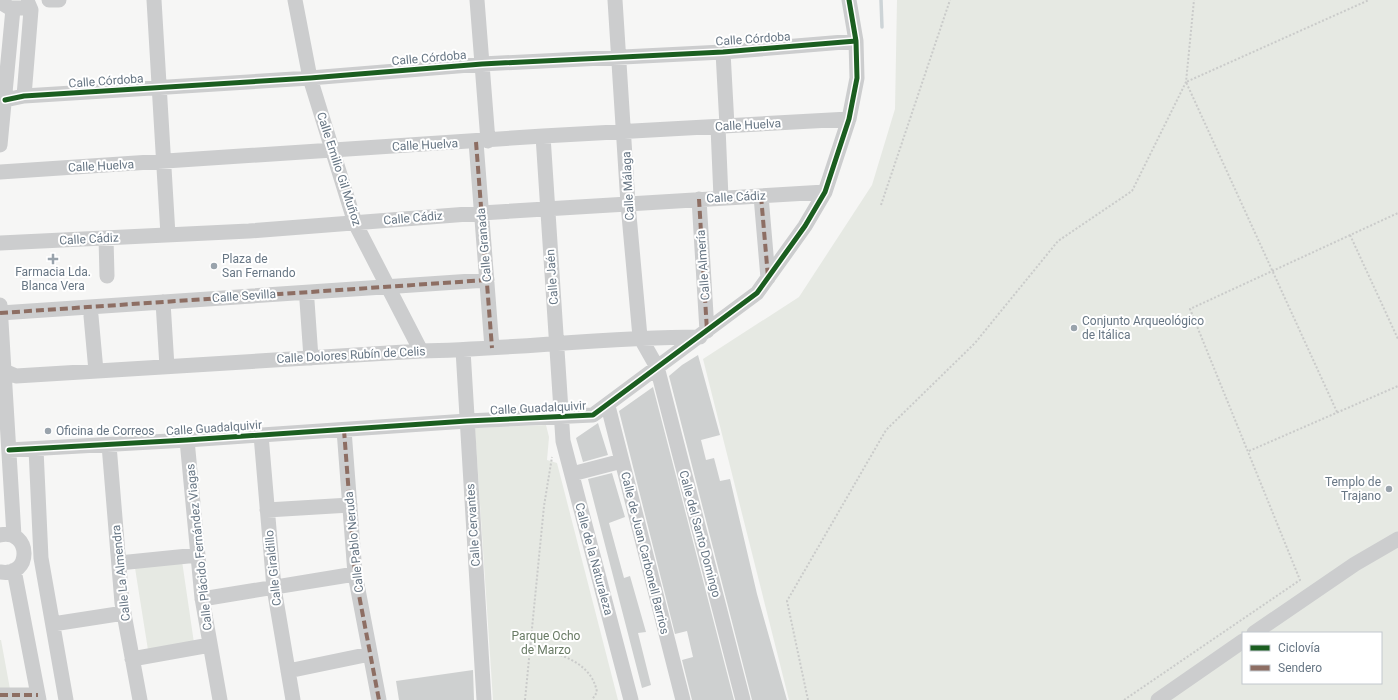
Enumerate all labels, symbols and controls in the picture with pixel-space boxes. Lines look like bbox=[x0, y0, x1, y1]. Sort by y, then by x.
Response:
street label: Calle Córdoba bbox=[715, 29, 791, 49]
street label: Calle Córdoba bbox=[391, 48, 467, 68]
street label: Calle Córdoba bbox=[68, 71, 144, 91]
street label: Calle Emilio Gil Muñoz bbox=[314, 110, 364, 228]
street label: Calle Huelva bbox=[715, 116, 781, 134]
street label: Calle Huelva bbox=[392, 136, 458, 154]
street label: Calle Málaga bbox=[619, 151, 637, 221]
street label: Calle Huelva bbox=[68, 157, 134, 175]
street label: Calle Cádiz bbox=[706, 188, 766, 206]
street label: Calle Granada bbox=[474, 207, 494, 283]
street label: Calle Cádiz bbox=[383, 208, 443, 228]
street label: Calle Almería bbox=[694, 229, 712, 301]
street label: Calle Cádiz bbox=[59, 230, 119, 248]
street label: Calle Jaén bbox=[543, 249, 561, 305]
place label: Plaza de San Fernando bbox=[222, 252, 296, 280]
marker: Farmacia Lda. Blanca Vera bbox=[48, 254, 58, 264]
marker: Plaza de San Fernando bbox=[209, 261, 219, 271]
place label: Farmacia Lda. Blanca Vera bbox=[15, 265, 91, 293]
street label: Calle Sevilla bbox=[212, 287, 276, 305]
place label: Conjunto Arqueológico de Itálica bbox=[1082, 314, 1204, 342]
marker: Conjunto Arqueológico de Itálica bbox=[1069, 323, 1079, 333]
street label: Calle Dolores Rubín de Celis bbox=[276, 344, 426, 366]
street label: Calle Guadalquivir bbox=[490, 398, 586, 418]
street label: Calle Guadalquivir bbox=[166, 418, 262, 438]
place label: Oficina de Correos bbox=[56, 424, 154, 438]
marker: Oficina de Correos bbox=[43, 426, 53, 436]
street label: Calle Plácido Fernández Viagas bbox=[183, 463, 215, 631]
street label: Calle del Santo Domingo bbox=[676, 469, 724, 599]
street label: Calle de Juan Carbonell Barrios bbox=[618, 470, 672, 636]
place label: Templo de Trajano bbox=[1325, 475, 1381, 503]
street label: Calle Cervantes bbox=[463, 483, 483, 567]
marker: Templo de Trajano bbox=[1384, 484, 1394, 494]
street label: Calle Pablo Neruda bbox=[342, 491, 366, 593]
street label: Calle de la Naturaleza bbox=[572, 501, 616, 617]
street label: Calle La Almendra bbox=[109, 524, 133, 622]
street label: Calle Giraldillo bbox=[262, 529, 284, 607]
park label: Parque Ocho de Marzo bbox=[512, 629, 581, 657]
legend bbox=[1242, 632, 1382, 684]
text: Ciclovía bbox=[1278, 641, 1320, 655]
text: Sendero bbox=[1278, 661, 1322, 675]

